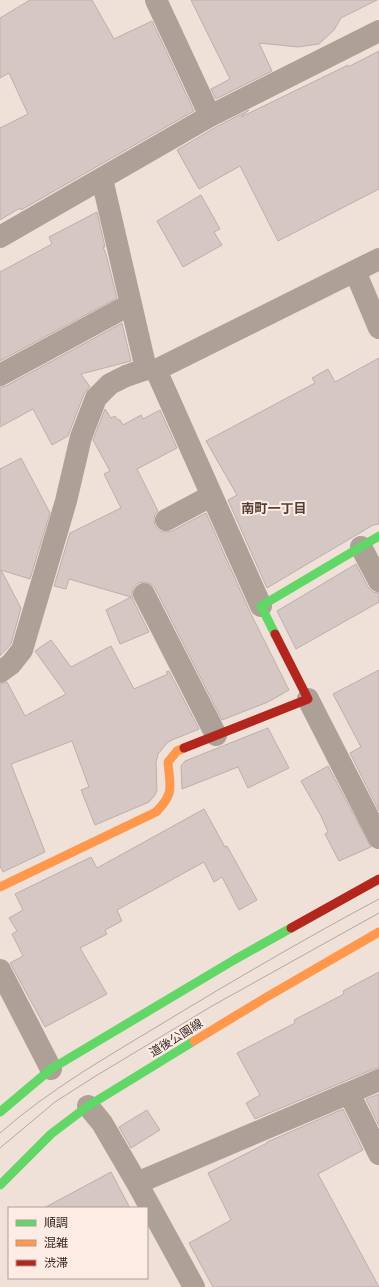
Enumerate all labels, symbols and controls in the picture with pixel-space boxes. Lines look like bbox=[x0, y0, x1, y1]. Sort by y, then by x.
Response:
district label: 南町一丁目 bbox=[241, 501, 307, 516]
street label: 道後公園線 bbox=[147, 1016, 205, 1060]
legend bbox=[8, 1207, 148, 1279]
text: 順調 bbox=[44, 1216, 68, 1230]
text: 混雑 bbox=[44, 1236, 68, 1250]
text: 渋滞 bbox=[44, 1256, 68, 1270]

